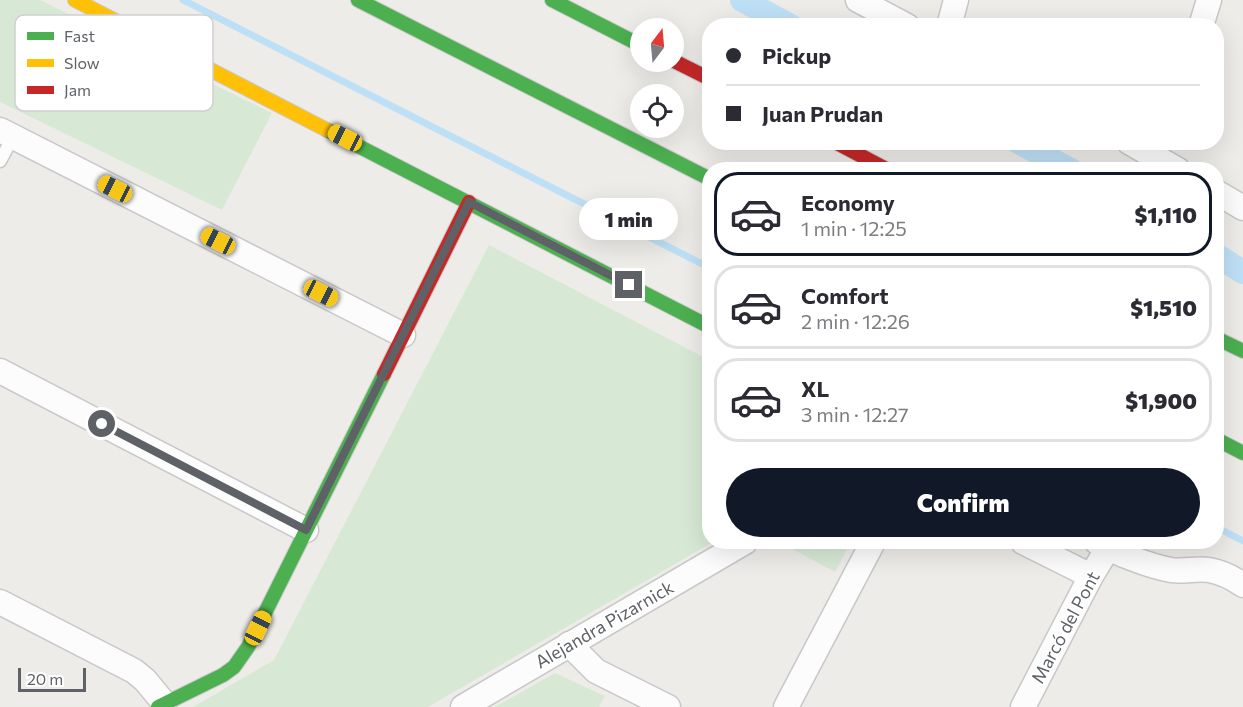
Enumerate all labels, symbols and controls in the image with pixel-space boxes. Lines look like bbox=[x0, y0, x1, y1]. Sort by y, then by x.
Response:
legend bbox=[15, 15, 213, 111]
north arrow bbox=[630, 18, 684, 72]
map controls bbox=[630, 18, 684, 138]
text: Fast bbox=[64, 26, 95, 45]
text: Pickup bbox=[762, 42, 831, 69]
text: Slow bbox=[64, 53, 100, 72]
text: Jam bbox=[64, 80, 91, 99]
button: locate bbox=[630, 84, 684, 138]
text: Juan Prudan bbox=[762, 100, 883, 127]
car bbox=[325, 122, 365, 154]
car bbox=[95, 173, 135, 205]
icon: car bbox=[729, 187, 783, 241]
text: Economy bbox=[801, 189, 895, 216]
callout: 1 min bbox=[580, 198, 678, 240]
text: $1,110 bbox=[1134, 201, 1197, 228]
text: 1 min bbox=[604, 207, 653, 231]
text: 1 min · 12:25 bbox=[801, 216, 907, 240]
car bbox=[198, 225, 238, 257]
route end bbox=[615, 271, 642, 298]
car bbox=[301, 277, 341, 309]
icon: car bbox=[729, 280, 783, 334]
text: Comfort bbox=[801, 282, 889, 309]
text: $1,510 bbox=[1130, 294, 1197, 321]
text: 2 min · 12:26 bbox=[801, 309, 910, 333]
icon: car bbox=[729, 373, 783, 427]
text: XL bbox=[801, 375, 829, 402]
text: $1,900 bbox=[1125, 387, 1197, 414]
text: 3 min · 12:27 bbox=[801, 402, 909, 426]
route start bbox=[88, 410, 115, 437]
button: Confirm bbox=[726, 468, 1200, 537]
street label: Marcó del Pont bbox=[1026, 567, 1104, 687]
street label: Alejandra Pizarnick bbox=[531, 575, 677, 673]
car bbox=[242, 608, 274, 648]
scale bar bbox=[18, 665, 86, 692]
text: 20 m bbox=[27, 669, 63, 688]

